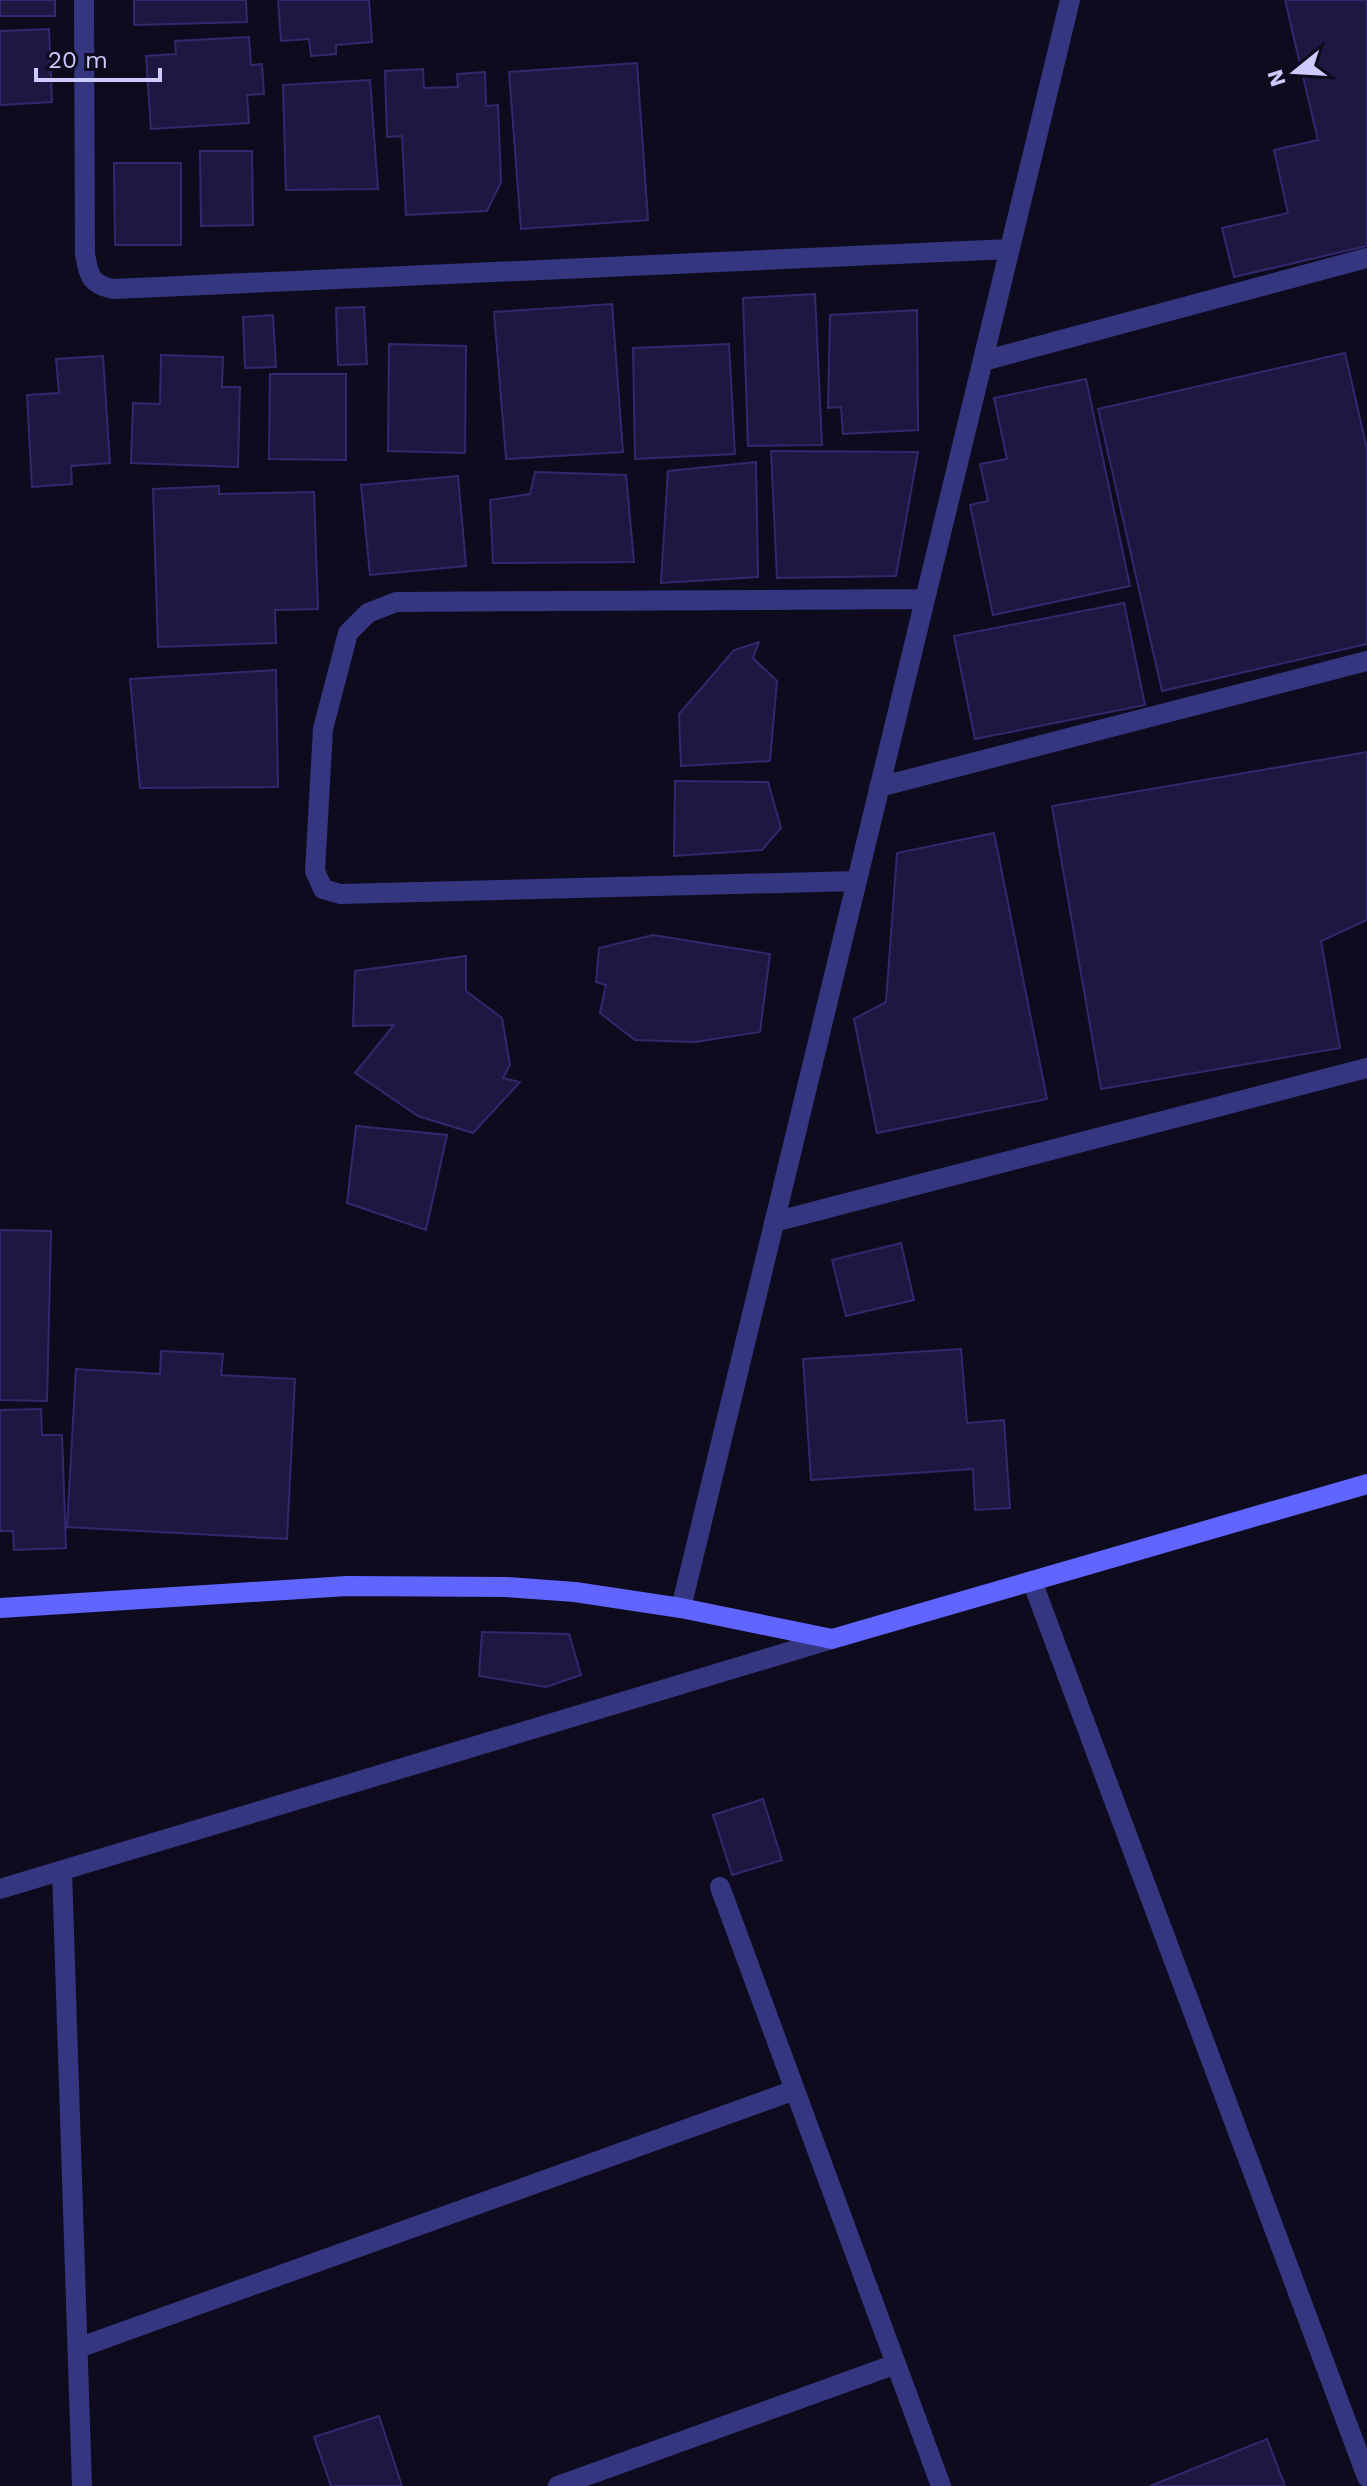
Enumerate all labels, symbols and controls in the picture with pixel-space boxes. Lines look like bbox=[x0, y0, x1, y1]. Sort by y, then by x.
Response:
scale bar bbox=[36, 32, 160, 82]
north arrow bbox=[1255, 32, 1335, 112]
text: 20 m bbox=[48, 46, 108, 74]
text: N bbox=[1262, 66, 1291, 90]

